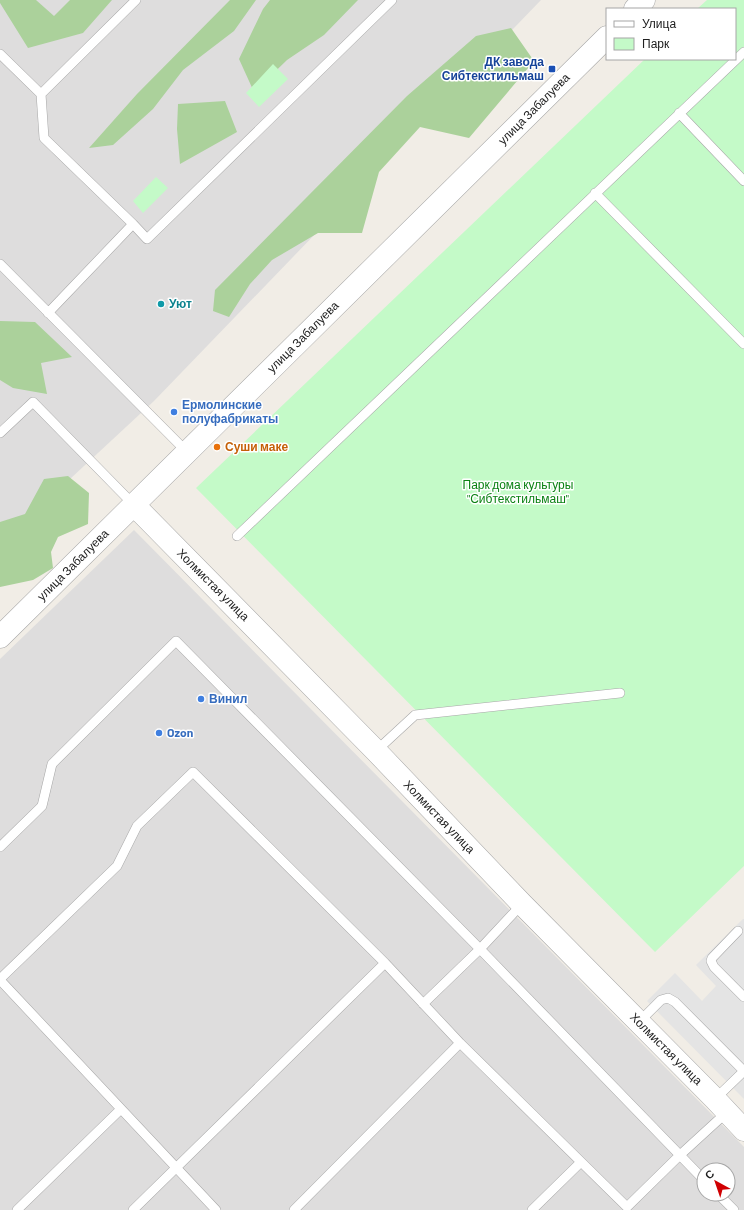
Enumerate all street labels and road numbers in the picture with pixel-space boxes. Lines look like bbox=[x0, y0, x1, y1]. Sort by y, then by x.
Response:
street label: улица Забалуева bbox=[495, 70, 573, 148]
street label: улица Забалуева bbox=[264, 298, 342, 376]
street label: улица Забалуева bbox=[34, 526, 112, 604]
street label: Холмистая улица bbox=[174, 545, 253, 624]
street label: Холмистая улица bbox=[401, 777, 478, 857]
street label: Холмистая улица bbox=[627, 1009, 706, 1088]

